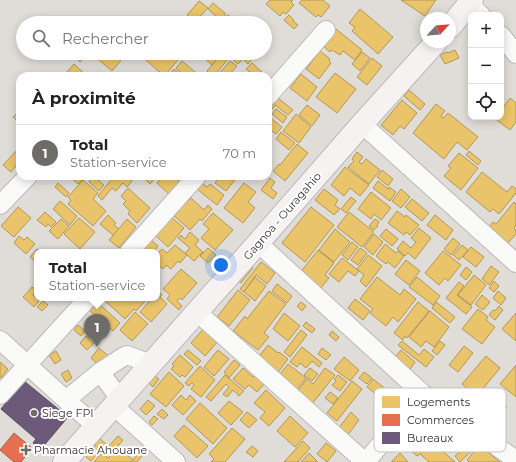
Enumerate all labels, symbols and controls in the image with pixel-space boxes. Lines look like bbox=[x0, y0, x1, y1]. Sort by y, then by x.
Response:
north arrow bbox=[420, 12, 456, 48]
map controls bbox=[468, 12, 504, 120]
button: + bbox=[468, 12, 504, 48]
search box bbox=[16, 16, 272, 60]
icon: search bbox=[30, 27, 52, 49]
text: Rechercher bbox=[62, 29, 149, 48]
button: − bbox=[468, 48, 504, 84]
button: locate bbox=[468, 84, 504, 120]
text: À proximité bbox=[32, 88, 136, 108]
text: Total bbox=[70, 135, 108, 154]
text: 1 bbox=[42, 145, 48, 161]
text: 70 m bbox=[223, 145, 256, 161]
text: Station-service bbox=[70, 154, 167, 170]
street label: Gagnoa - Ouragahio bbox=[240, 169, 324, 263]
popup bbox=[34, 249, 160, 301]
your location bbox=[211, 255, 231, 275]
text: Total bbox=[49, 258, 87, 277]
text: Station-service bbox=[49, 277, 145, 293]
pin: 1 bbox=[84, 314, 110, 347]
legend bbox=[374, 388, 506, 452]
text: Logements bbox=[407, 395, 471, 409]
place label: Siege FPI bbox=[42, 406, 94, 420]
marker: Siege FPI bbox=[29, 408, 39, 418]
text: Commerces bbox=[407, 413, 474, 427]
text: Bureaux bbox=[407, 431, 453, 445]
place label: Pharmacie Ahouane bbox=[34, 443, 147, 457]
marker: Pharmacie Ahouane bbox=[21, 445, 31, 455]

